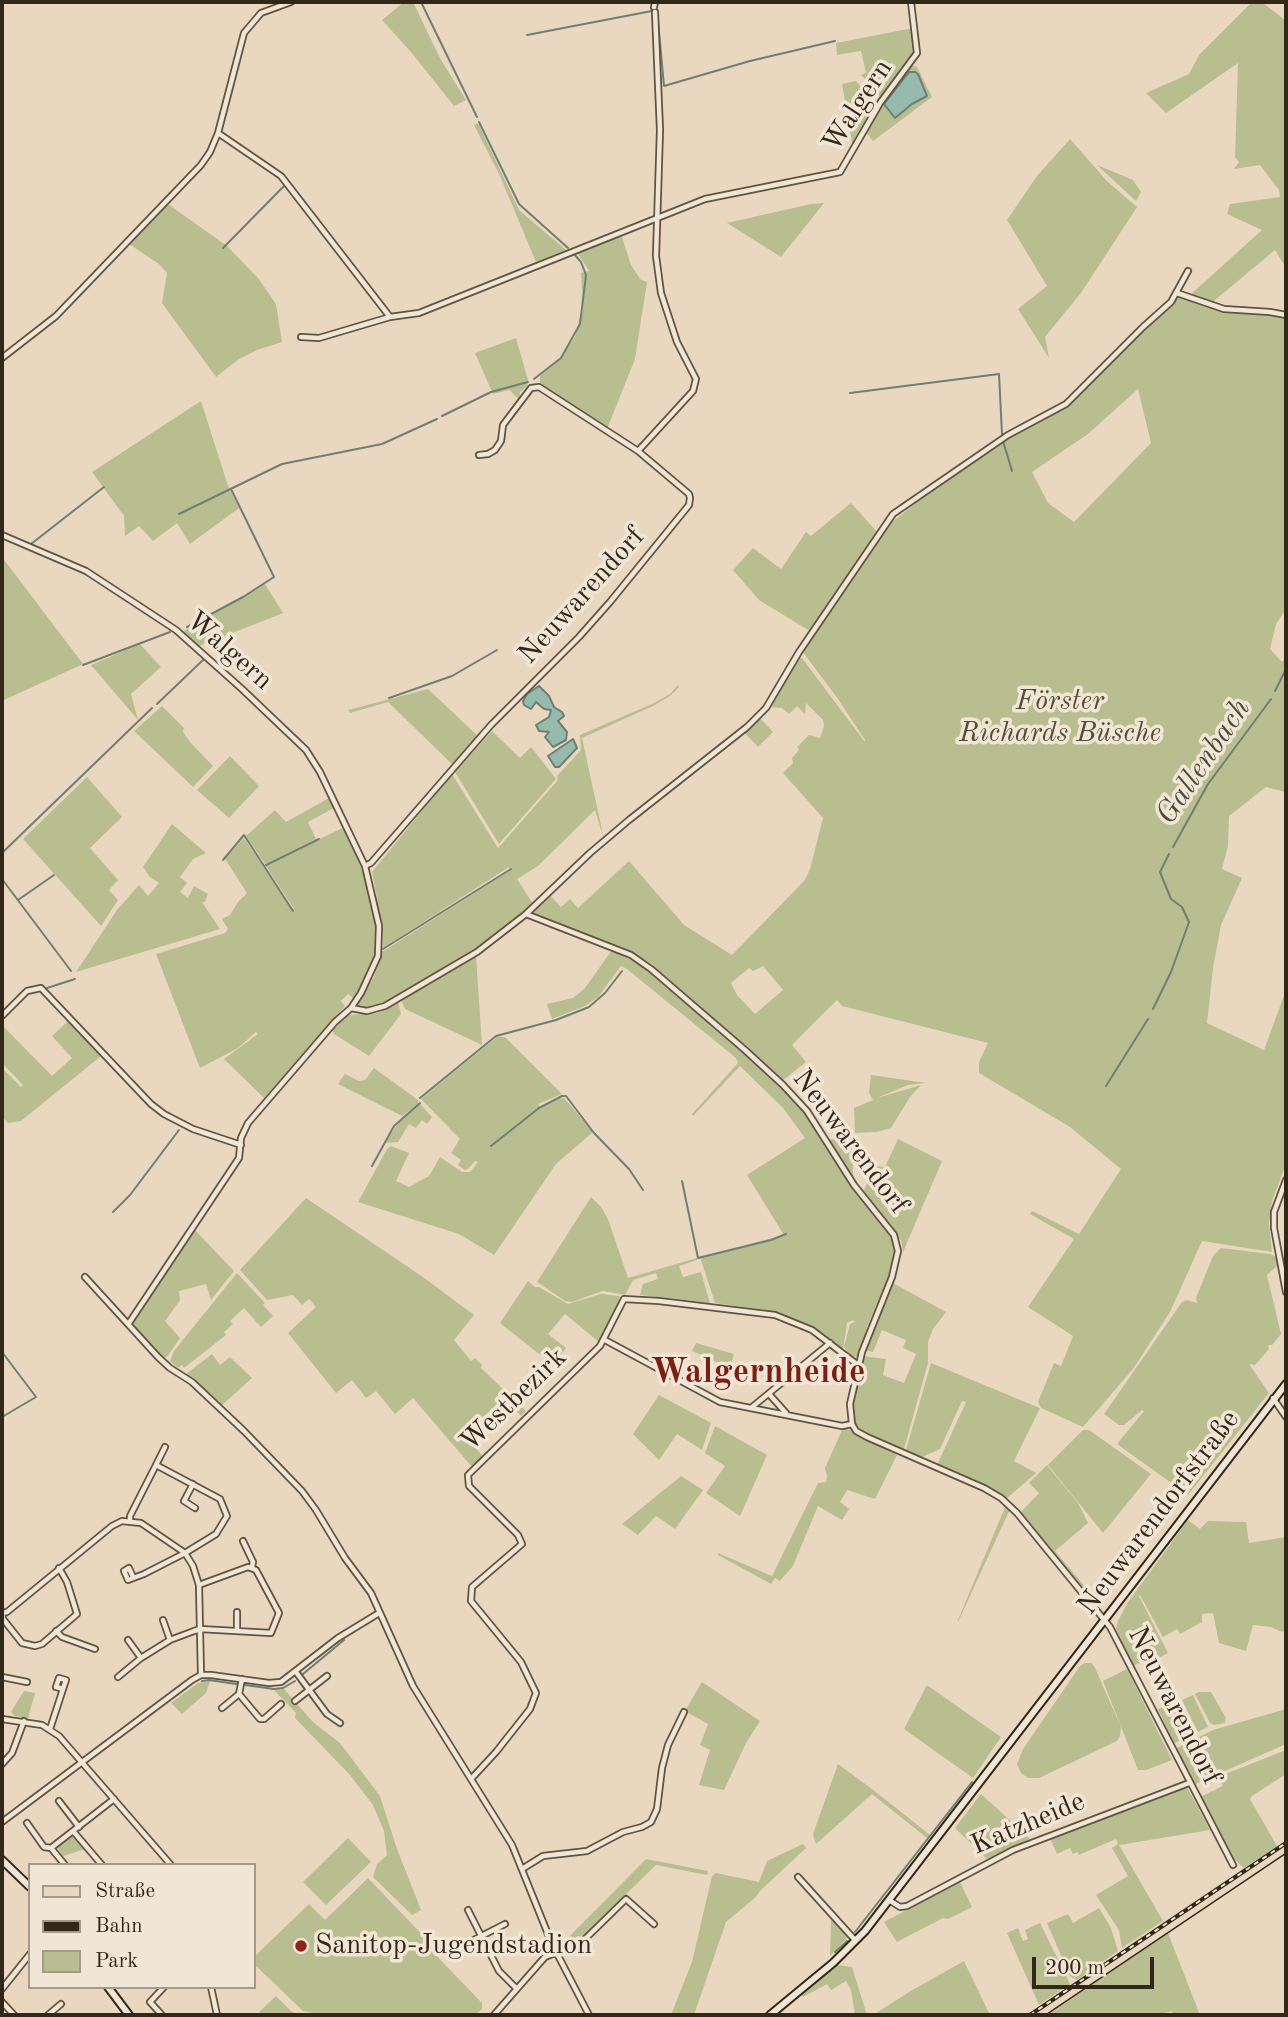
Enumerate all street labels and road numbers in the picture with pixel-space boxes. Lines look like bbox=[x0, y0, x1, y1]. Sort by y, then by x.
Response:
street label: Walgern bbox=[816, 53, 900, 159]
street label: Neuwarendorf bbox=[512, 521, 652, 671]
street label: Walgern bbox=[179, 604, 279, 698]
street label: Neuwarendorf bbox=[785, 1063, 915, 1221]
street label: Westbezirk bbox=[454, 1341, 574, 1459]
street label: Neuwarendorfstraße bbox=[1071, 1404, 1247, 1622]
street label: Neuwarendorf bbox=[1120, 1621, 1228, 1791]
street label: Katzheide bbox=[966, 1785, 1090, 1863]

